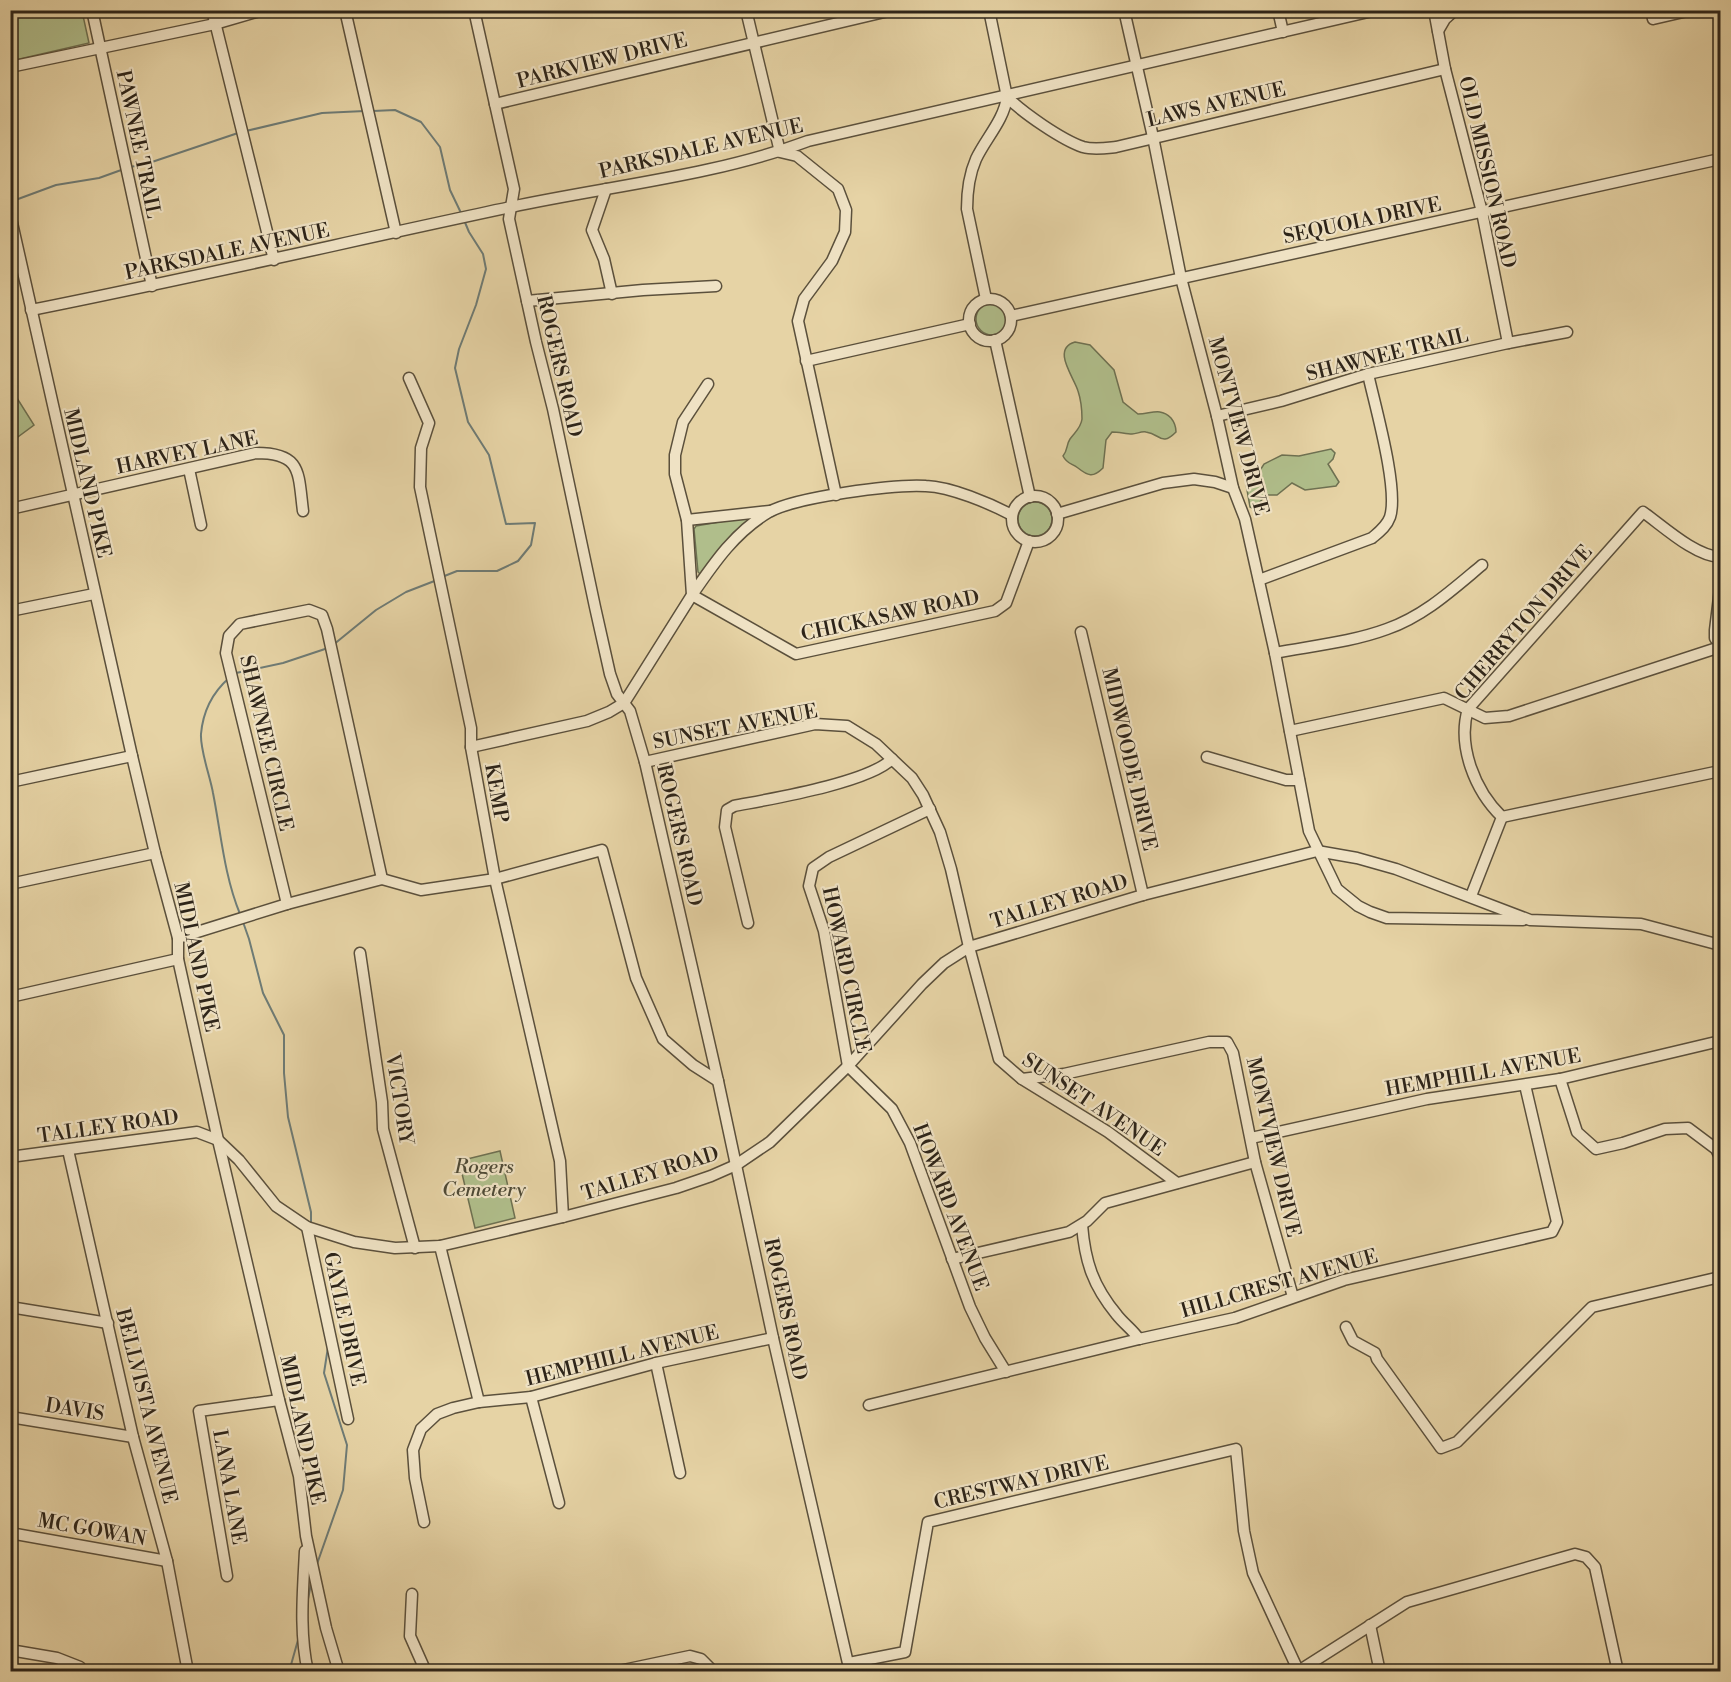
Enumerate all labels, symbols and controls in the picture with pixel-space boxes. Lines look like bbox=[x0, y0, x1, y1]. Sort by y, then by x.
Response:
street label: PARKVIEW DRIVE bbox=[514, 28, 690, 95]
street label: PAWNEE TRAIL bbox=[110, 68, 165, 221]
street label: OLD MISSION ROAD bbox=[1452, 74, 1521, 271]
street label: LAWS AVENUE bbox=[1144, 77, 1288, 134]
street label: PARKSDALE AVENUE bbox=[597, 114, 806, 185]
street label: SEQUOIA DRIVE bbox=[1281, 192, 1444, 250]
street label: PARKSDALE AVENUE bbox=[123, 219, 332, 286]
street label: ROGERS ROAD bbox=[530, 293, 587, 440]
street label: SHAWNEE TRAIL bbox=[1304, 323, 1471, 388]
street label: MONTVIEW DRIVE bbox=[1202, 334, 1273, 518]
street label: MIDLAND PIKE bbox=[57, 406, 116, 561]
street label: HARVEY LANE bbox=[114, 426, 261, 481]
street label: CHERRYTON DRIVE bbox=[1450, 540, 1598, 706]
street label: CHICKASAW ROAD bbox=[799, 585, 982, 648]
street label: SHAWNEE CIRCLE bbox=[233, 653, 298, 834]
street label: MIDWOODE DRIVE bbox=[1095, 666, 1162, 853]
street label: SUNSET AVENUE bbox=[651, 699, 820, 756]
street label: KEMP bbox=[478, 762, 513, 825]
street label: ROGERS ROAD bbox=[650, 762, 707, 909]
street label: TALLEY ROAD bbox=[988, 870, 1131, 935]
street label: MIDLAND PIKE bbox=[167, 880, 224, 1035]
street label: HOWARD CIRCLE bbox=[816, 885, 875, 1056]
street label: HEMPHILL AVENUE bbox=[1383, 1044, 1583, 1103]
street label: SUNSET AVENUE bbox=[1017, 1048, 1170, 1162]
street label: VICTORY bbox=[379, 1051, 418, 1147]
street label: MONTVIEW DRIVE bbox=[1240, 1055, 1305, 1240]
street label: TALLEY ROAD bbox=[36, 1105, 180, 1150]
street label: HOWARD AVENUE bbox=[906, 1120, 993, 1295]
street label: TALLEY ROAD bbox=[579, 1142, 722, 1207]
park label: Rogers Cemetery bbox=[442, 1155, 526, 1203]
street label: ROGERS ROAD bbox=[757, 1236, 812, 1383]
street label: HILLCREST AVENUE bbox=[1178, 1244, 1381, 1325]
street label: GAYLE DRIVE bbox=[317, 1250, 370, 1389]
street label: BELLVISTA AVENUE bbox=[109, 1305, 182, 1506]
street label: HEMPHILL AVENUE bbox=[523, 1320, 722, 1393]
street label: MIDLAND PIKE bbox=[273, 1353, 330, 1508]
street label: DAVIS bbox=[44, 1393, 106, 1427]
street label: LANA LANE bbox=[206, 1428, 251, 1547]
street label: CRESTWAY DRIVE bbox=[931, 1451, 1111, 1516]
street label: MC GOWAN bbox=[35, 1509, 148, 1552]

